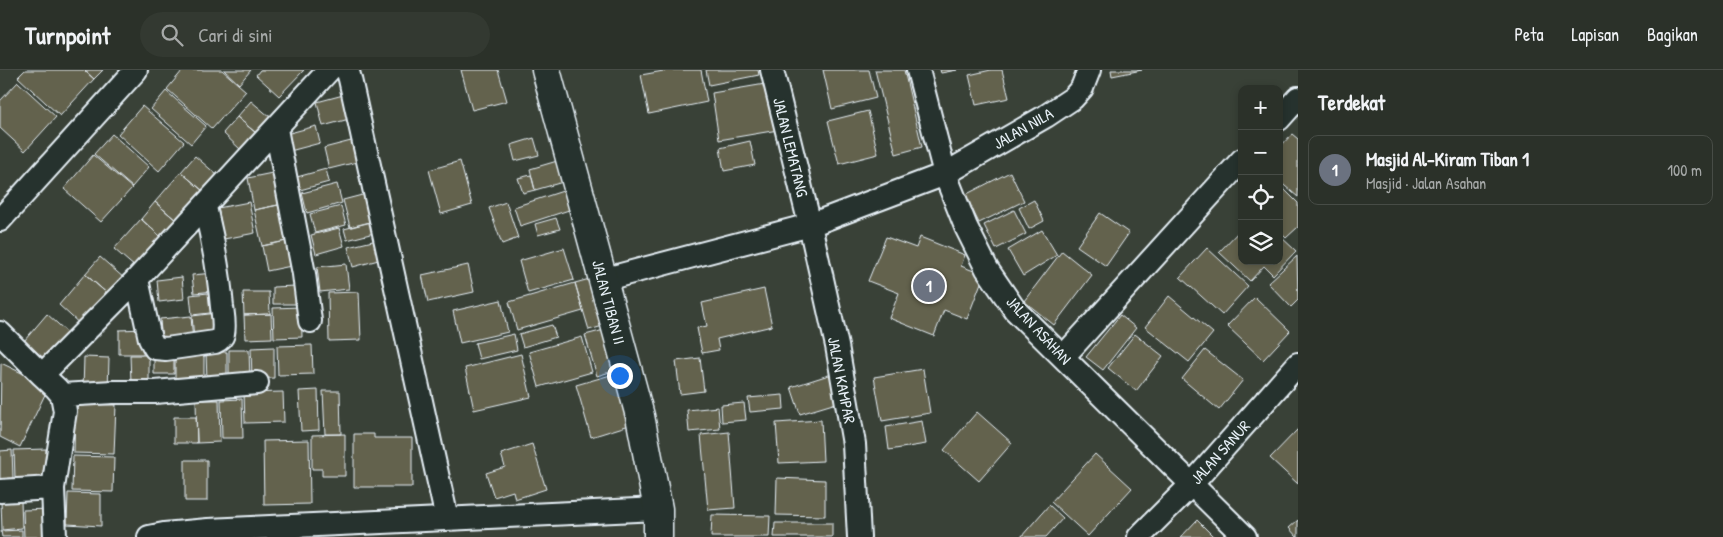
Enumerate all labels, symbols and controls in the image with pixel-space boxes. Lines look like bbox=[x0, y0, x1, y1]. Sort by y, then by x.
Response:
search box bbox=[140, 12, 490, 57]
text: Turnpoint bbox=[25, 19, 110, 51]
icon: search bbox=[158, 21, 186, 49]
text: Cari di sini bbox=[198, 22, 273, 48]
text: Peta bbox=[1514, 22, 1543, 47]
text: Lapisan bbox=[1571, 22, 1619, 47]
text: Bagikan bbox=[1647, 22, 1698, 47]
map controls bbox=[1238, 85, 1283, 265]
button: + bbox=[1238, 85, 1283, 130]
text: Terdekat bbox=[1318, 88, 1385, 117]
street label: JALAN LEMATANG bbox=[768, 95, 814, 199]
street label: JALAN NILA bbox=[989, 102, 1057, 154]
button: − bbox=[1238, 130, 1283, 175]
text: Masjid Al-Kiram Tiban 1 bbox=[1366, 146, 1529, 172]
text: 1 bbox=[1332, 159, 1338, 181]
text: 100 m bbox=[1667, 159, 1702, 181]
text: Masjid · Jalan Asahan bbox=[1366, 172, 1486, 194]
button: locate bbox=[1238, 175, 1283, 220]
button: layers bbox=[1238, 220, 1283, 265]
street label: JALAN TIBAN II bbox=[587, 257, 631, 347]
pin: 1 bbox=[913, 267, 945, 305]
street label: JALAN ASAHAN bbox=[1001, 291, 1077, 369]
street label: JALAN KAMPAR bbox=[823, 335, 861, 425]
your location bbox=[607, 363, 633, 389]
street label: JALAN SANUR bbox=[1185, 415, 1255, 489]

